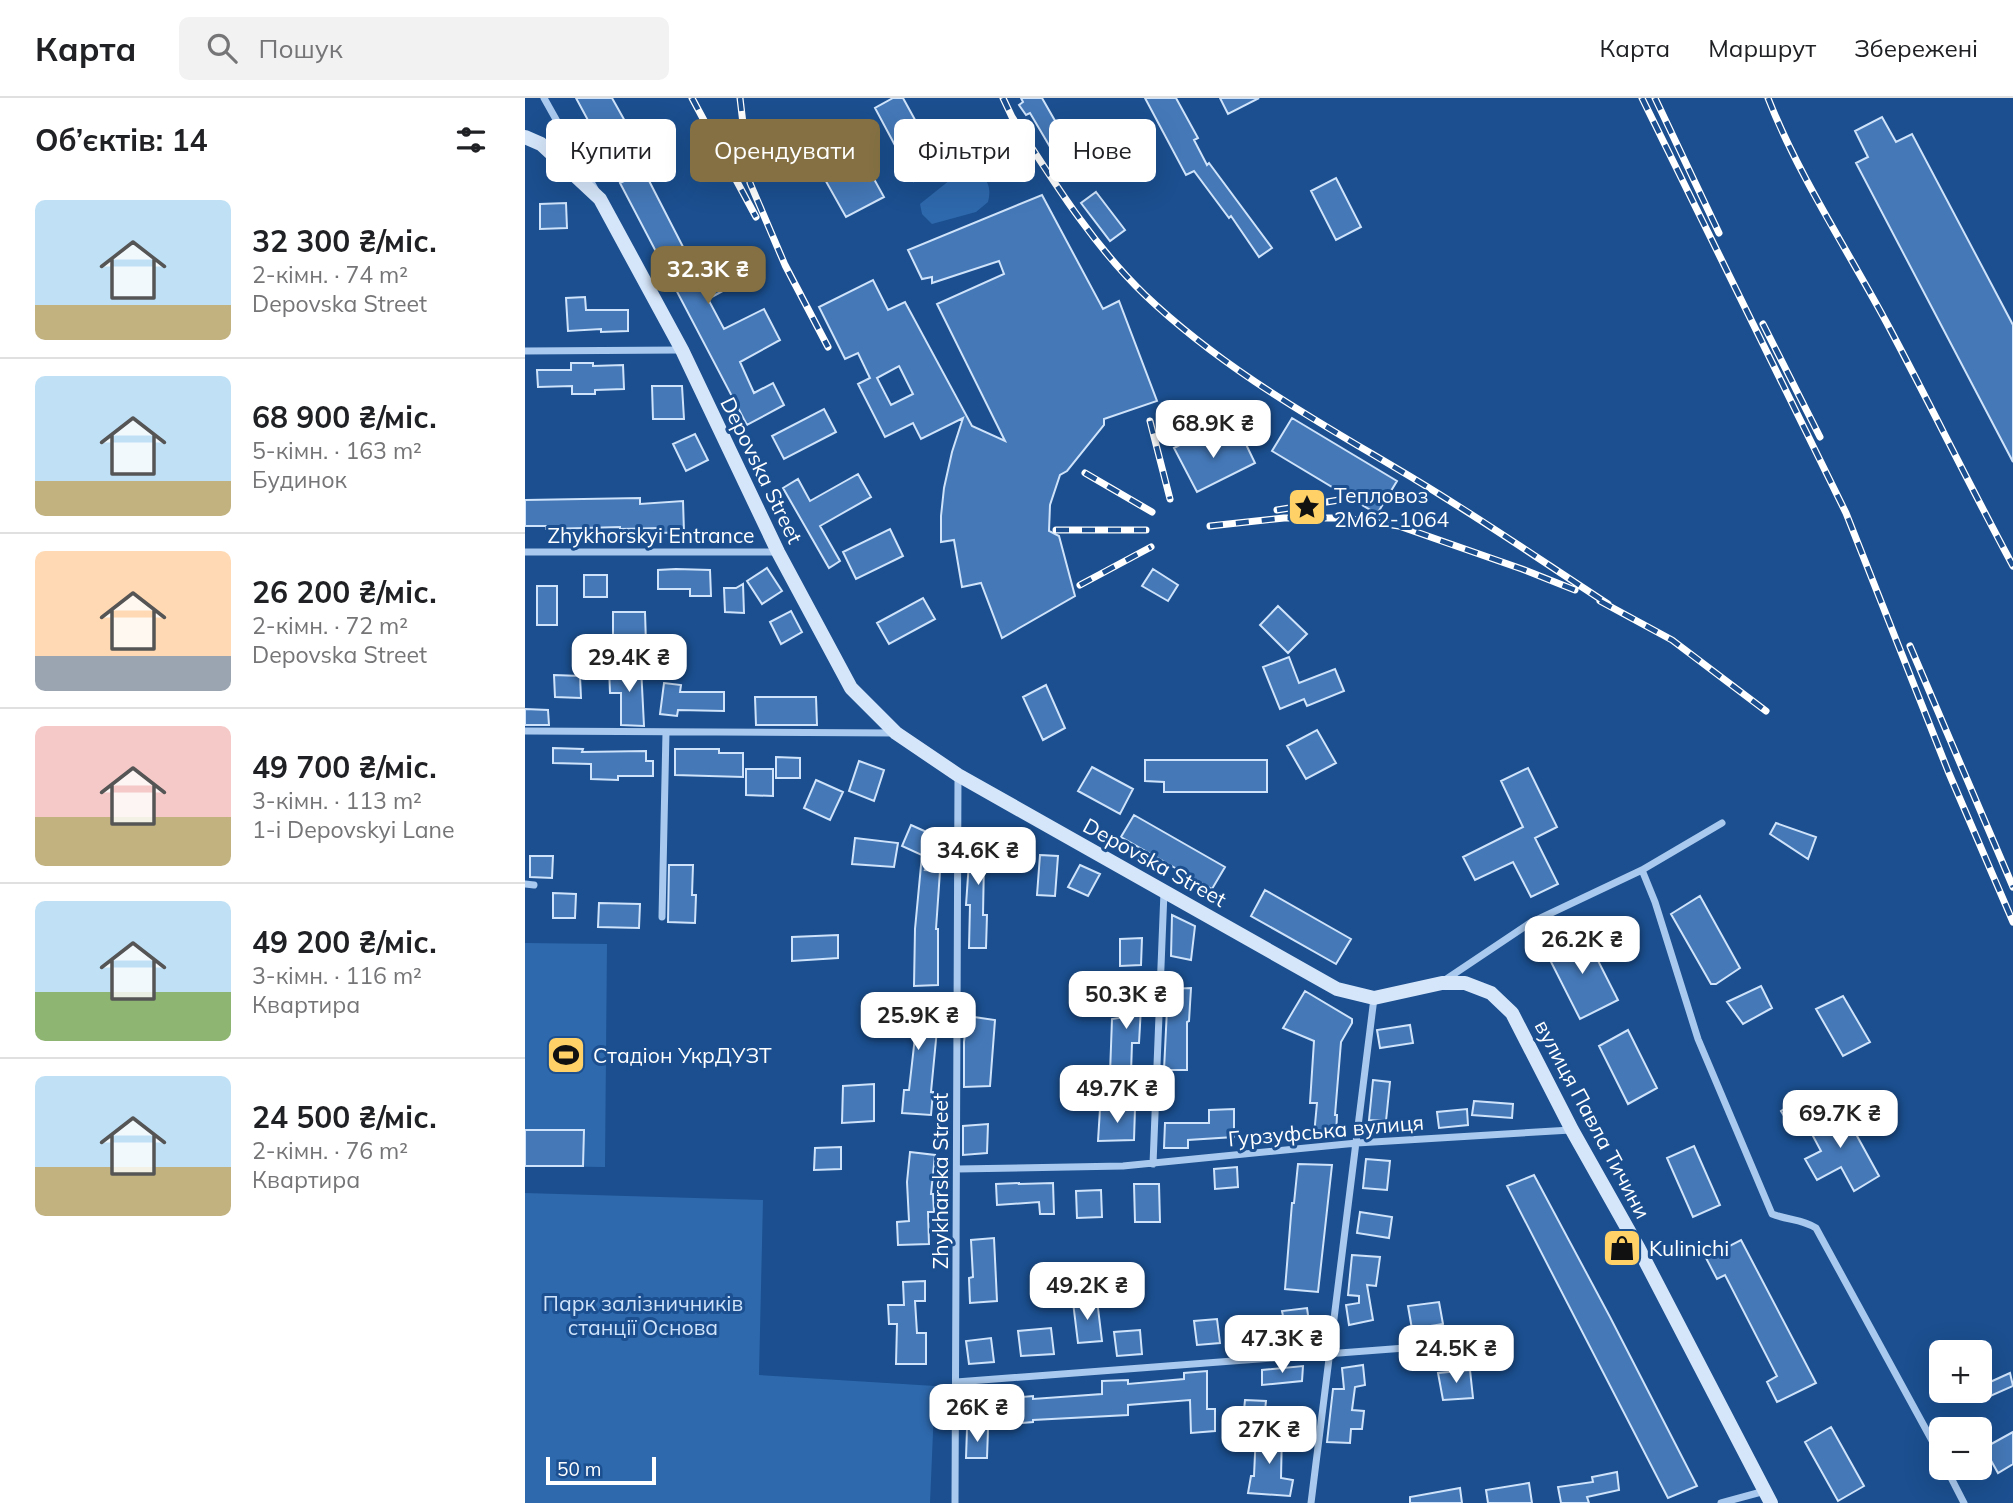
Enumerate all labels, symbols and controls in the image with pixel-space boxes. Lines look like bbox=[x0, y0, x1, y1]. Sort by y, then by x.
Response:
search box bbox=[179, 17, 669, 80]
text: Карта bbox=[35, 28, 137, 69]
icon: search bbox=[203, 29, 241, 67]
text: Пошук bbox=[259, 32, 343, 65]
text: Карта bbox=[1600, 33, 1670, 63]
text: Маршрут bbox=[1708, 33, 1816, 63]
text: Збережені bbox=[1854, 33, 1978, 63]
chip: Купити bbox=[546, 119, 676, 182]
chip: Орендувати bbox=[690, 119, 880, 182]
chip: Фільтри bbox=[894, 119, 1035, 182]
chip: Нове bbox=[1049, 119, 1156, 182]
text: Об’єктів: 14 bbox=[35, 121, 207, 159]
icon: filters bbox=[452, 121, 490, 159]
text: 32 300 ₴/міс. bbox=[252, 222, 437, 260]
icon: home bbox=[91, 228, 175, 312]
pin: 32.3K ₴ bbox=[643, 246, 773, 306]
text: 32.3K ₴ bbox=[667, 254, 749, 283]
text: 2-кімн. · 74 m² bbox=[252, 260, 408, 289]
text: Depovska Street bbox=[252, 289, 427, 318]
street label: Depovska Street bbox=[715, 392, 809, 548]
text: 68 900 ₴/міс. bbox=[252, 398, 437, 436]
pin: 68.9K ₴ bbox=[1148, 400, 1278, 460]
icon: home bbox=[91, 404, 175, 488]
text: 68.9K ₴ bbox=[1172, 408, 1254, 437]
text: 5-кімн. · 163 m² bbox=[252, 436, 422, 465]
text: Будинок bbox=[252, 465, 347, 494]
place label: Тепловоз 2М62-1064 bbox=[1334, 482, 1450, 532]
place icon: Тепловоз 2М62-1064 bbox=[1286, 486, 1328, 528]
street label: Zhykhorskyi Entrance bbox=[547, 522, 755, 548]
text: 26 200 ₴/міс. bbox=[252, 573, 437, 611]
icon: home bbox=[91, 579, 175, 663]
text: 2-кімн. · 72 m² bbox=[252, 611, 408, 640]
pin: 29.4K ₴ bbox=[564, 634, 694, 694]
text: Depovska Street bbox=[252, 640, 427, 669]
text: 29.4K ₴ bbox=[588, 642, 670, 671]
text: 49 700 ₴/міс. bbox=[252, 748, 437, 786]
icon: home bbox=[91, 754, 175, 838]
text: 3-кімн. · 113 m² bbox=[252, 786, 422, 815]
street label: Depovska Street bbox=[1079, 812, 1231, 912]
text: 1-i Depovskyi Lane bbox=[252, 815, 454, 844]
pin: 34.6K ₴ bbox=[913, 828, 1043, 887]
text: 34.6K ₴ bbox=[937, 835, 1019, 864]
pin: 26.2K ₴ bbox=[1517, 916, 1647, 976]
text: 49 200 ₴/міс. bbox=[252, 923, 437, 961]
text: 26.2K ₴ bbox=[1541, 924, 1623, 953]
icon: home bbox=[91, 929, 175, 1013]
text: 3-кімн. · 116 m² bbox=[252, 961, 422, 990]
pin: 50.3K ₴ bbox=[1061, 972, 1191, 1031]
text: 50.3K ₴ bbox=[1085, 979, 1167, 1008]
text: Квартира bbox=[252, 990, 360, 1019]
pin: 25.9K ₴ bbox=[853, 992, 983, 1052]
text: 25.9K ₴ bbox=[877, 1000, 959, 1029]
street label: вулиця Павла Тичини bbox=[1530, 1015, 1656, 1223]
sports icon: Стадіон УкрДУЗТ bbox=[545, 1034, 587, 1076]
place label: Стадіон УкрДУЗТ bbox=[593, 1042, 772, 1068]
pin: 49.7K ₴ bbox=[1052, 1066, 1182, 1125]
text: 49.7K ₴ bbox=[1076, 1073, 1158, 1102]
pin: 69.7K ₴ bbox=[1775, 1090, 1905, 1150]
street label: Zhykharska Street bbox=[927, 1093, 953, 1269]
text: 24 500 ₴/міс. bbox=[252, 1098, 437, 1136]
text: 69.7K ₴ bbox=[1799, 1098, 1881, 1127]
icon: home bbox=[91, 1104, 175, 1188]
street label: Гурзуфська вулиця bbox=[1227, 1108, 1425, 1152]
text: 2-кімн. · 76 m² bbox=[252, 1136, 408, 1165]
text: Квартира bbox=[252, 1165, 360, 1194]
shop icon: Kulinichi bbox=[1601, 1227, 1643, 1269]
place label: Kulinichi bbox=[1649, 1235, 1729, 1261]
pin: 49.2K ₴ bbox=[1022, 1262, 1152, 1322]
text: 49.2K ₴ bbox=[1046, 1270, 1128, 1299]
park label: Парк залізничників станції Основа bbox=[543, 1290, 743, 1340]
pin: 47.3K ₴ bbox=[1217, 1316, 1347, 1375]
text: 47.3K ₴ bbox=[1241, 1323, 1323, 1352]
pin: 24.5K ₴ bbox=[1391, 1326, 1521, 1385]
text: 24.5K ₴ bbox=[1415, 1333, 1497, 1362]
map controls bbox=[1929, 1340, 1992, 1480]
button: + bbox=[1929, 1340, 1992, 1403]
pin: 26K ₴ bbox=[928, 1384, 1026, 1444]
text: 26K ₴ bbox=[945, 1392, 1009, 1421]
pin: 27K ₴ bbox=[1220, 1406, 1318, 1466]
text: 27K ₴ bbox=[1237, 1414, 1301, 1443]
button: − bbox=[1929, 1417, 1992, 1480]
scale bar bbox=[546, 1454, 656, 1486]
text: 50 m bbox=[557, 1457, 601, 1481]

